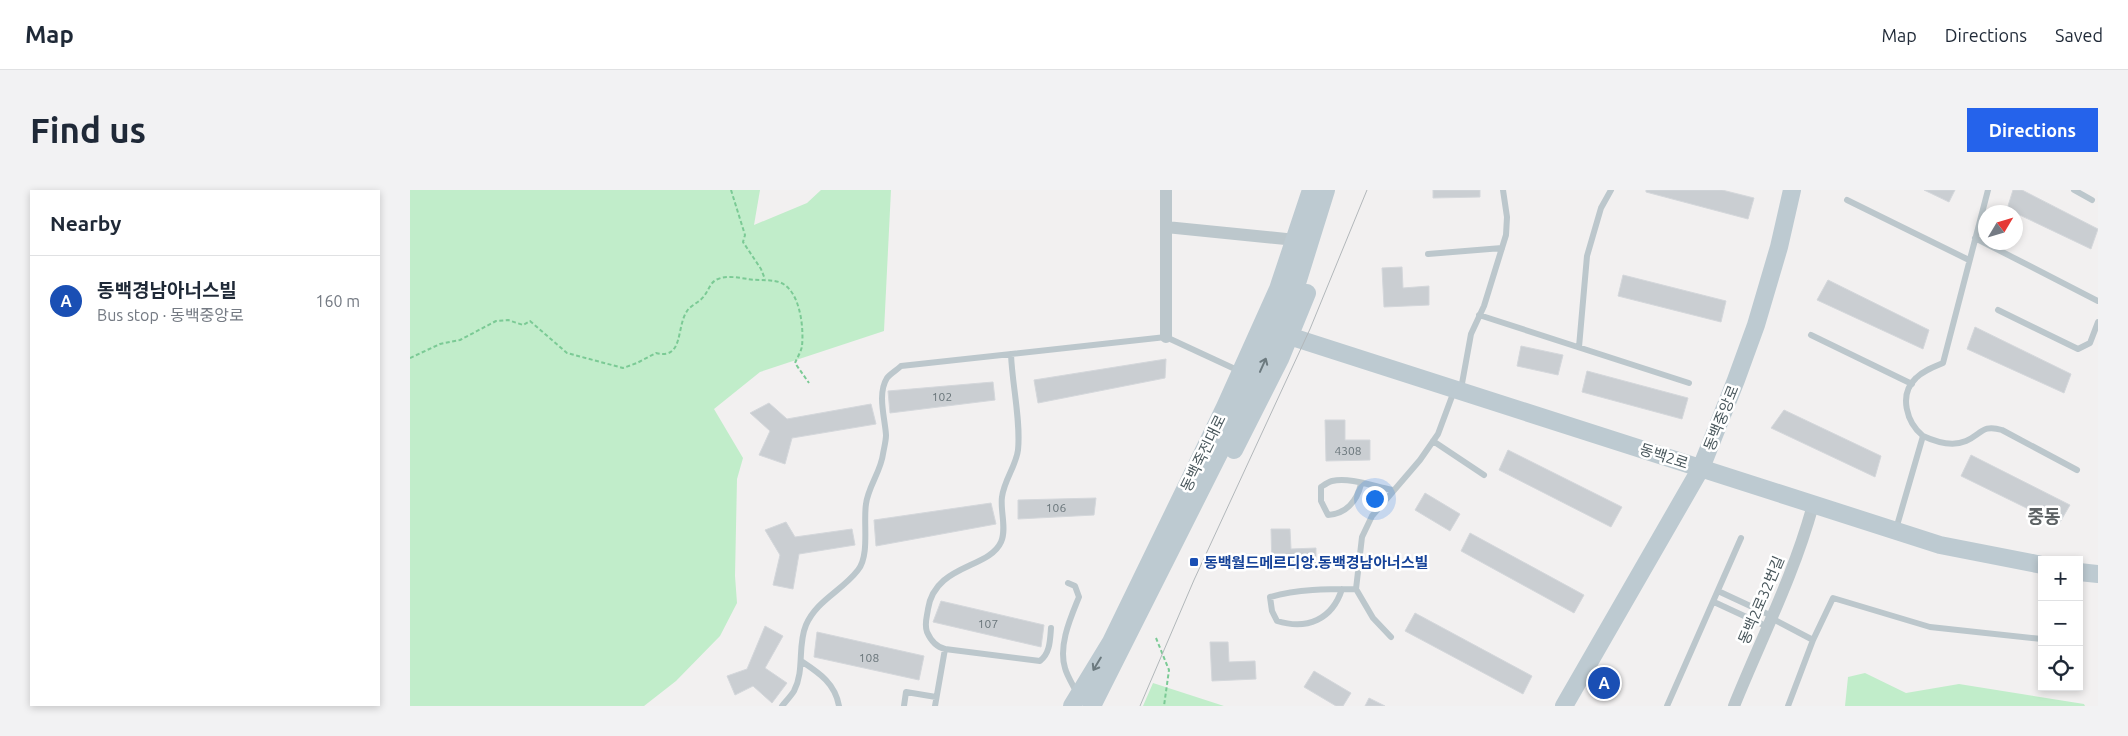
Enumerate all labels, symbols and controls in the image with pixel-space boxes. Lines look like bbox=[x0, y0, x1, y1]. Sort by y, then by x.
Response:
text: Map bbox=[25, 21, 74, 48]
text: Map bbox=[1881, 25, 1917, 45]
text: Directions bbox=[1945, 25, 2027, 45]
text: Saved bbox=[2055, 25, 2103, 45]
button: Directions bbox=[1967, 108, 2098, 152]
text: Find us bbox=[30, 110, 146, 150]
north arrow bbox=[1978, 205, 2023, 250]
text: Nearby bbox=[50, 211, 121, 235]
text: 동백경남아너스빌 bbox=[97, 279, 237, 301]
text: A bbox=[60, 292, 72, 310]
text: 160 m bbox=[315, 292, 360, 310]
text: Bus stop · 동백중앙로 bbox=[97, 306, 244, 324]
one-way arrow bbox=[1258, 358, 1268, 373]
street label: 동백중앙로 bbox=[1700, 383, 1742, 453]
house number: 102 bbox=[932, 390, 952, 403]
street label: 동백죽전대로 bbox=[1177, 412, 1229, 494]
street label: 동백2로 bbox=[1638, 440, 1690, 472]
house number: 4308 bbox=[1334, 444, 1362, 457]
your location bbox=[1362, 486, 1388, 512]
house number: 106 bbox=[1046, 501, 1066, 514]
district label: 중동 bbox=[2027, 506, 2061, 526]
street label: 동백2로32번길 bbox=[1735, 553, 1787, 647]
place label: 동백월드메르디앙.동백경남아너스빌 bbox=[1204, 554, 1429, 571]
marker: 동백월드메르디앙.동백경남아너스빌 bbox=[1188, 556, 1200, 568]
map controls bbox=[2038, 556, 2083, 691]
button: + bbox=[2038, 556, 2083, 601]
button: − bbox=[2038, 601, 2083, 646]
house number: 107 bbox=[978, 617, 998, 630]
button: locate bbox=[2038, 646, 2083, 691]
house number: 108 bbox=[859, 651, 879, 664]
one-way arrow bbox=[1092, 657, 1102, 671]
pin: A bbox=[1588, 664, 1620, 702]

